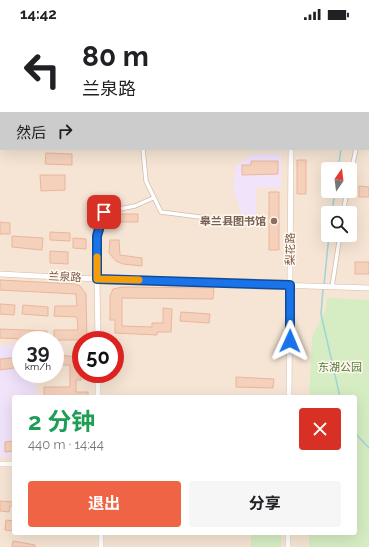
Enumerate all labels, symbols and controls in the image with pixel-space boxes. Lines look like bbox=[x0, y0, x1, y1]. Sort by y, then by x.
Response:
text: 14:42 bbox=[20, 5, 57, 23]
text: 80 m bbox=[82, 40, 149, 73]
icon: left bbox=[16, 44, 68, 96]
text: 兰泉路 bbox=[82, 78, 136, 99]
icon: right bbox=[54, 120, 76, 142]
text: 然后 bbox=[16, 124, 46, 142]
north arrow bbox=[321, 162, 357, 198]
map controls bbox=[321, 162, 357, 242]
pin bbox=[87, 195, 121, 229]
icon: arrive bbox=[93, 201, 115, 223]
button: search bbox=[321, 206, 357, 242]
place label: 皋兰县图书馆 bbox=[200, 215, 266, 228]
marker: 皋兰县图书馆 bbox=[269, 216, 279, 226]
street label: 梨花路 bbox=[284, 233, 297, 266]
street label: 兰泉路 bbox=[48, 270, 82, 284]
position arrow bbox=[269, 320, 311, 362]
speed limit sign: 50 bbox=[72, 331, 124, 383]
text: 39 bbox=[27, 340, 49, 364]
text: km/h bbox=[25, 361, 51, 372]
park label: 东湖公园 bbox=[318, 361, 362, 374]
text: 2 分钟 bbox=[28, 407, 95, 436]
button: close bbox=[299, 408, 341, 450]
text: 440 m · 14:44 bbox=[28, 437, 104, 452]
button: 退出 bbox=[28, 481, 181, 527]
button: 分享 bbox=[189, 481, 341, 527]

